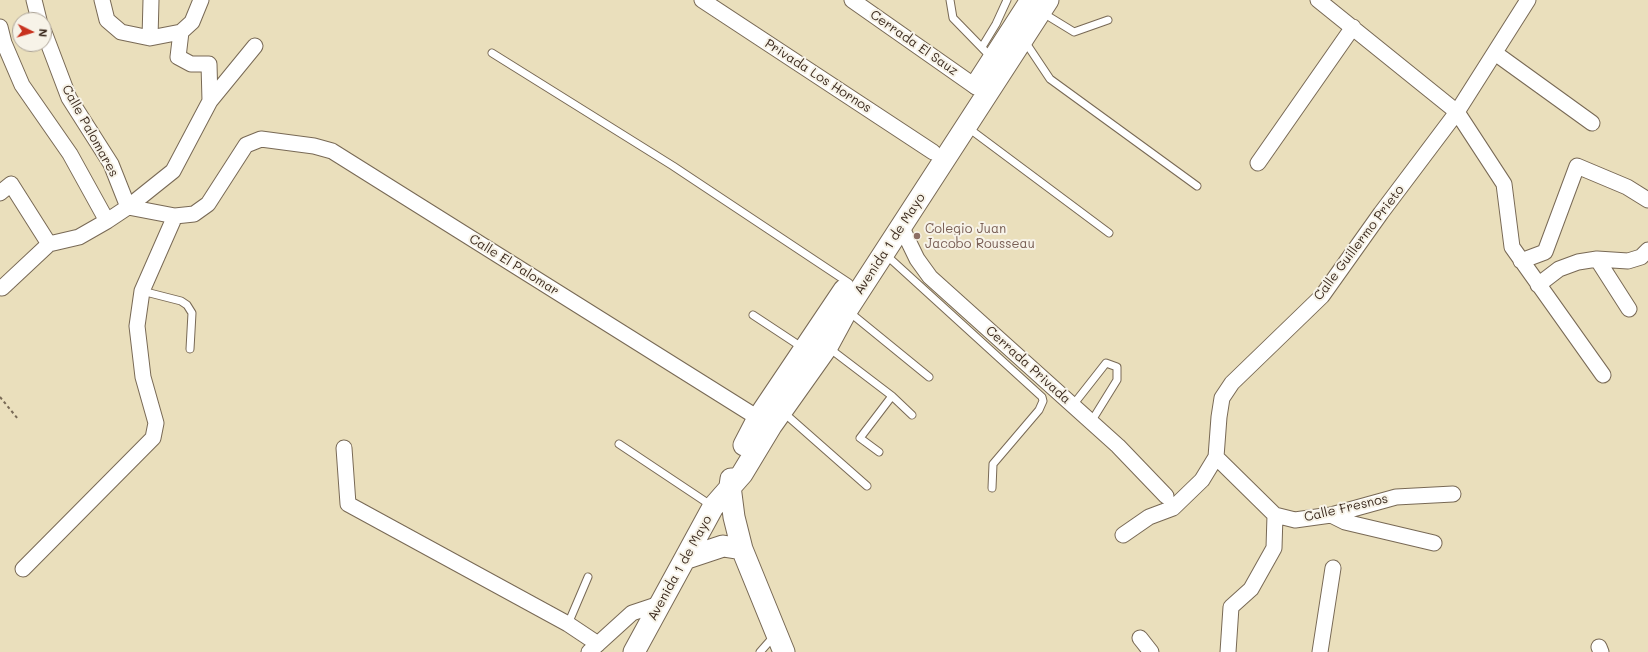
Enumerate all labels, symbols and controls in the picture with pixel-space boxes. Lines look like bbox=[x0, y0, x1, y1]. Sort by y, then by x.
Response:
street label: Cerrada El Sauz bbox=[867, 7, 961, 79]
north arrow bbox=[12, 12, 52, 52]
text: N bbox=[36, 28, 51, 38]
street label: Privada Los Hornos bbox=[762, 36, 874, 116]
street label: Calle Palomares bbox=[58, 82, 122, 180]
street label: Calle Guillermo Prieto bbox=[1311, 182, 1407, 304]
street label: Avenida 1 de Mayo bbox=[851, 190, 929, 298]
place label: Colegio Juan Jacobo Rousseau bbox=[925, 221, 1035, 252]
street label: Calle El Palomar bbox=[466, 231, 562, 299]
marker: Colegio Juan Jacobo Rousseau bbox=[912, 231, 922, 241]
street label: Cerrada Privada bbox=[982, 323, 1074, 407]
street label: Calle Fresnos bbox=[1303, 491, 1389, 525]
street label: Avenida 1 de Mayo bbox=[645, 513, 715, 623]

